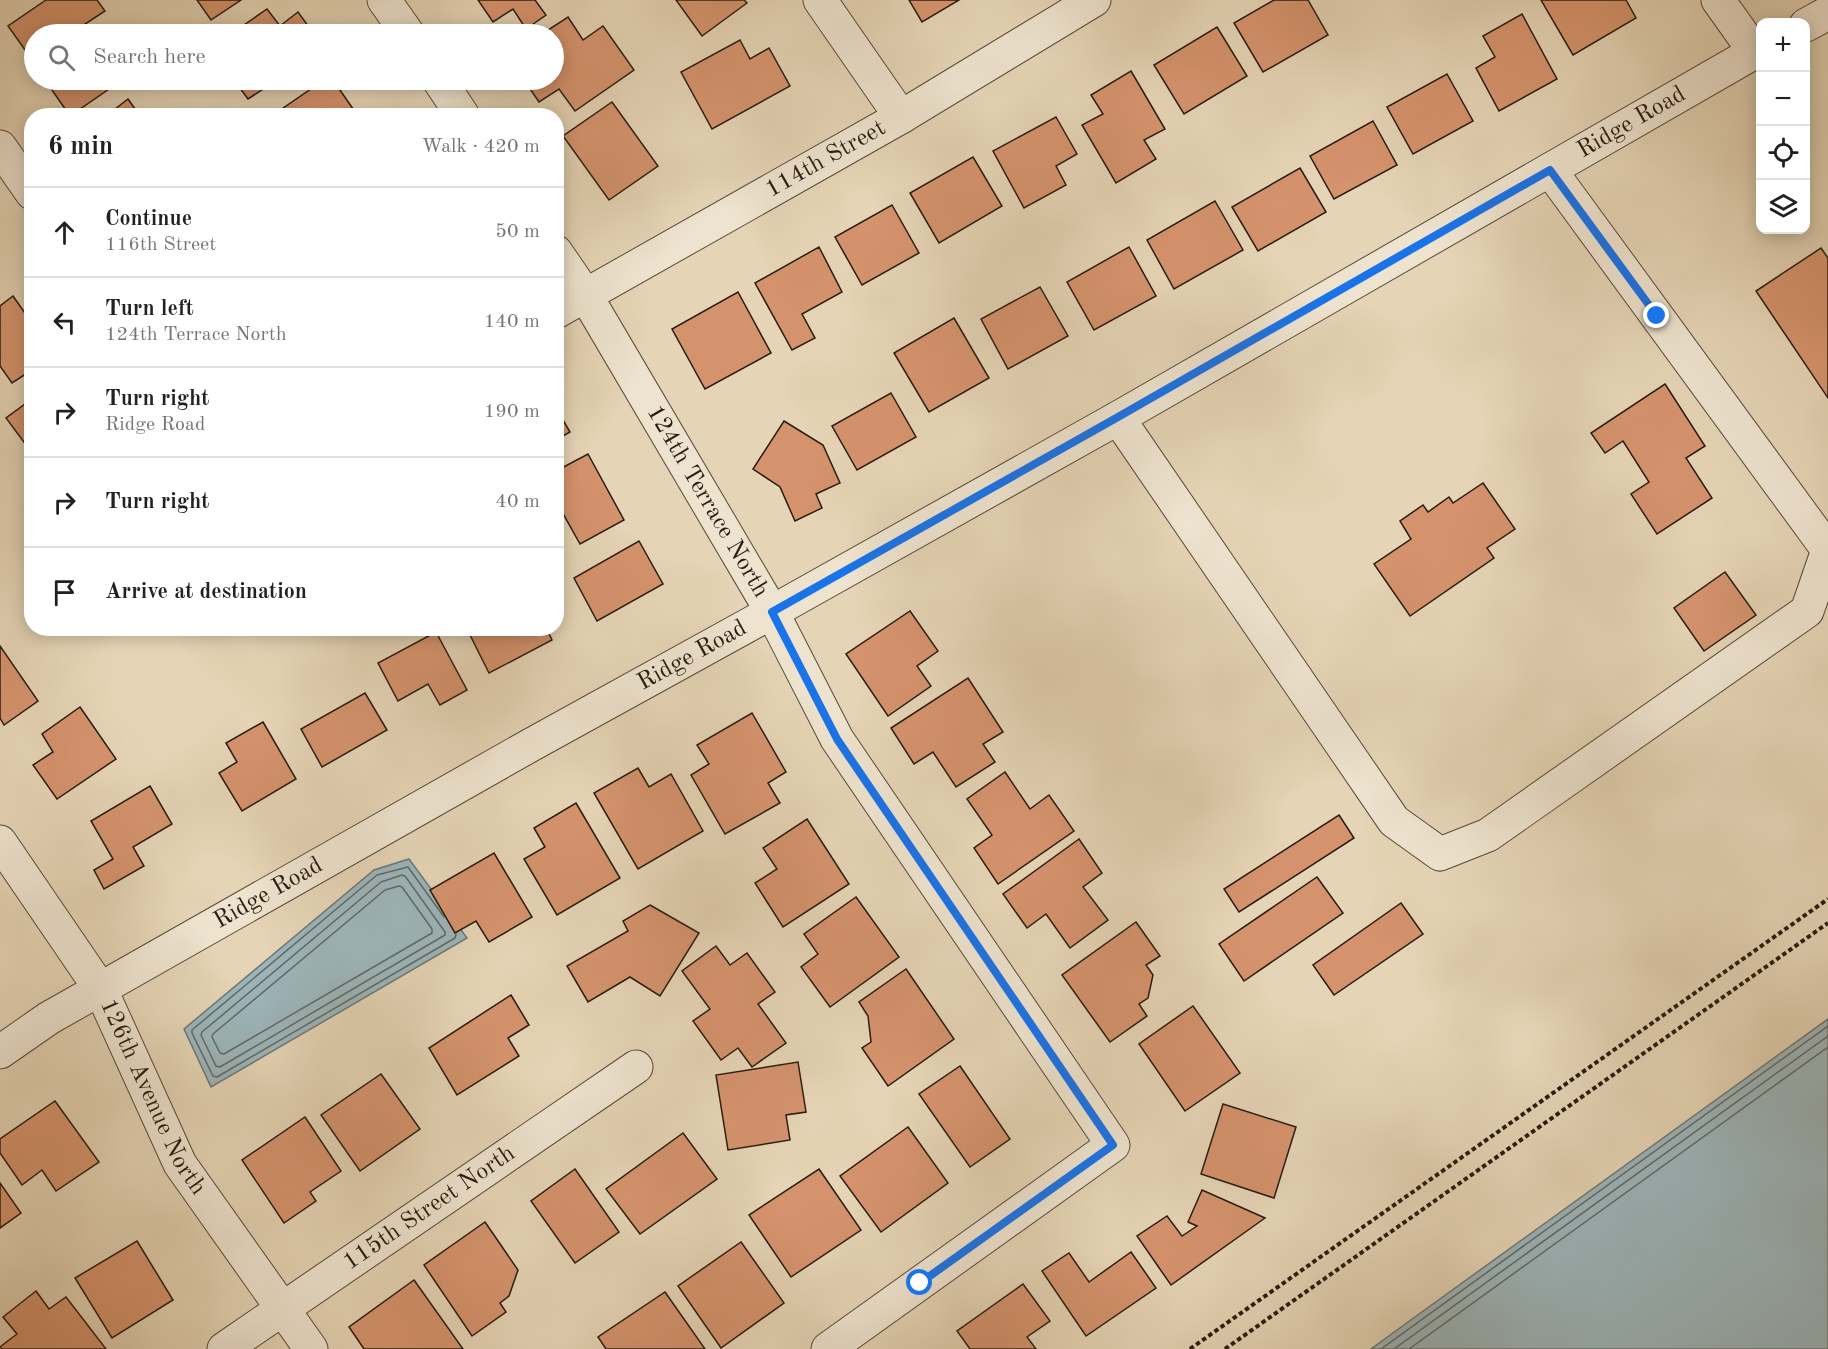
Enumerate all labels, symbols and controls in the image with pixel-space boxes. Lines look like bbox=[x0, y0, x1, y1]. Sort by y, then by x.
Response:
map controls bbox=[1756, 18, 1810, 234]
button: + bbox=[1756, 18, 1810, 72]
search box bbox=[24, 24, 564, 90]
icon: search bbox=[45, 41, 78, 74]
text: Search here bbox=[93, 46, 206, 68]
button: − bbox=[1756, 72, 1810, 126]
street label: Ridge Road bbox=[1573, 82, 1690, 163]
street label: 114th Street bbox=[762, 116, 890, 203]
button: locate bbox=[1756, 126, 1810, 180]
text: 6 min bbox=[48, 134, 113, 160]
text: Walk · 420 m bbox=[421, 137, 540, 157]
button: layers bbox=[1756, 180, 1810, 234]
text: Continue bbox=[105, 208, 192, 230]
icon: ahead bbox=[48, 216, 81, 249]
text: 50 m bbox=[495, 222, 540, 242]
text: 116th Street bbox=[105, 235, 216, 255]
text: Turn left bbox=[105, 298, 194, 320]
route end bbox=[1643, 302, 1669, 328]
icon: left bbox=[48, 306, 81, 339]
text: 140 m bbox=[484, 312, 540, 332]
text: 124th Terrace North bbox=[105, 325, 287, 345]
text: Turn right bbox=[105, 388, 209, 410]
icon: right bbox=[48, 396, 81, 429]
text: 190 m bbox=[484, 402, 540, 422]
street label: 124th Terrace North bbox=[641, 402, 773, 602]
text: Ridge Road bbox=[105, 415, 205, 435]
icon: right bbox=[48, 486, 81, 519]
text: Turn right bbox=[105, 491, 209, 513]
text: 40 m bbox=[495, 492, 540, 512]
icon: arrive bbox=[48, 576, 81, 609]
text: Arrive at destination bbox=[105, 581, 307, 603]
street label: Ridge Road bbox=[634, 616, 751, 695]
street label: Ridge Road bbox=[210, 853, 327, 934]
street label: 126th Avenue North bbox=[95, 995, 210, 1200]
street label: 115th Street North bbox=[339, 1141, 520, 1275]
route start bbox=[906, 1269, 932, 1295]

